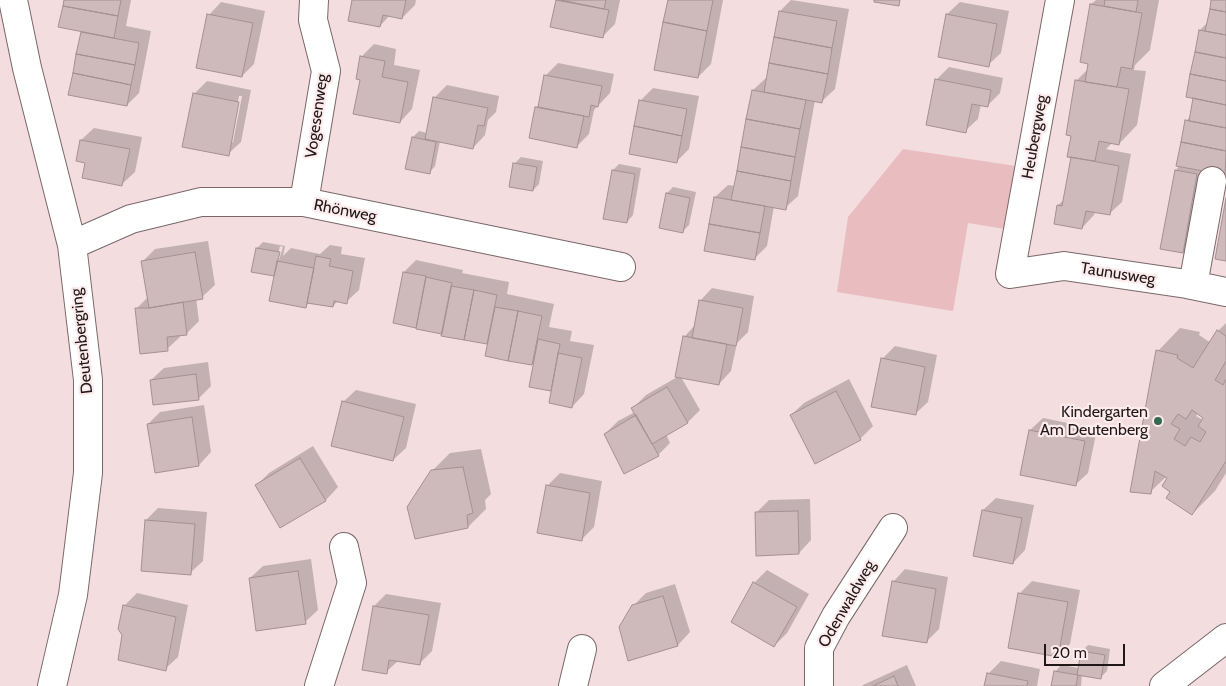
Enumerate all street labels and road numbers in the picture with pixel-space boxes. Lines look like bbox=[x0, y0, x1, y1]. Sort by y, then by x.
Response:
street label: Vogesenweg bbox=[302, 73, 332, 159]
street label: Heubergweg bbox=[1018, 93, 1052, 181]
street label: Rhönweg bbox=[312, 196, 378, 226]
street label: Taunusweg bbox=[1079, 259, 1157, 289]
street label: Deutenbergring bbox=[67, 287, 97, 395]
street label: Odenwaldweg bbox=[814, 557, 880, 651]

